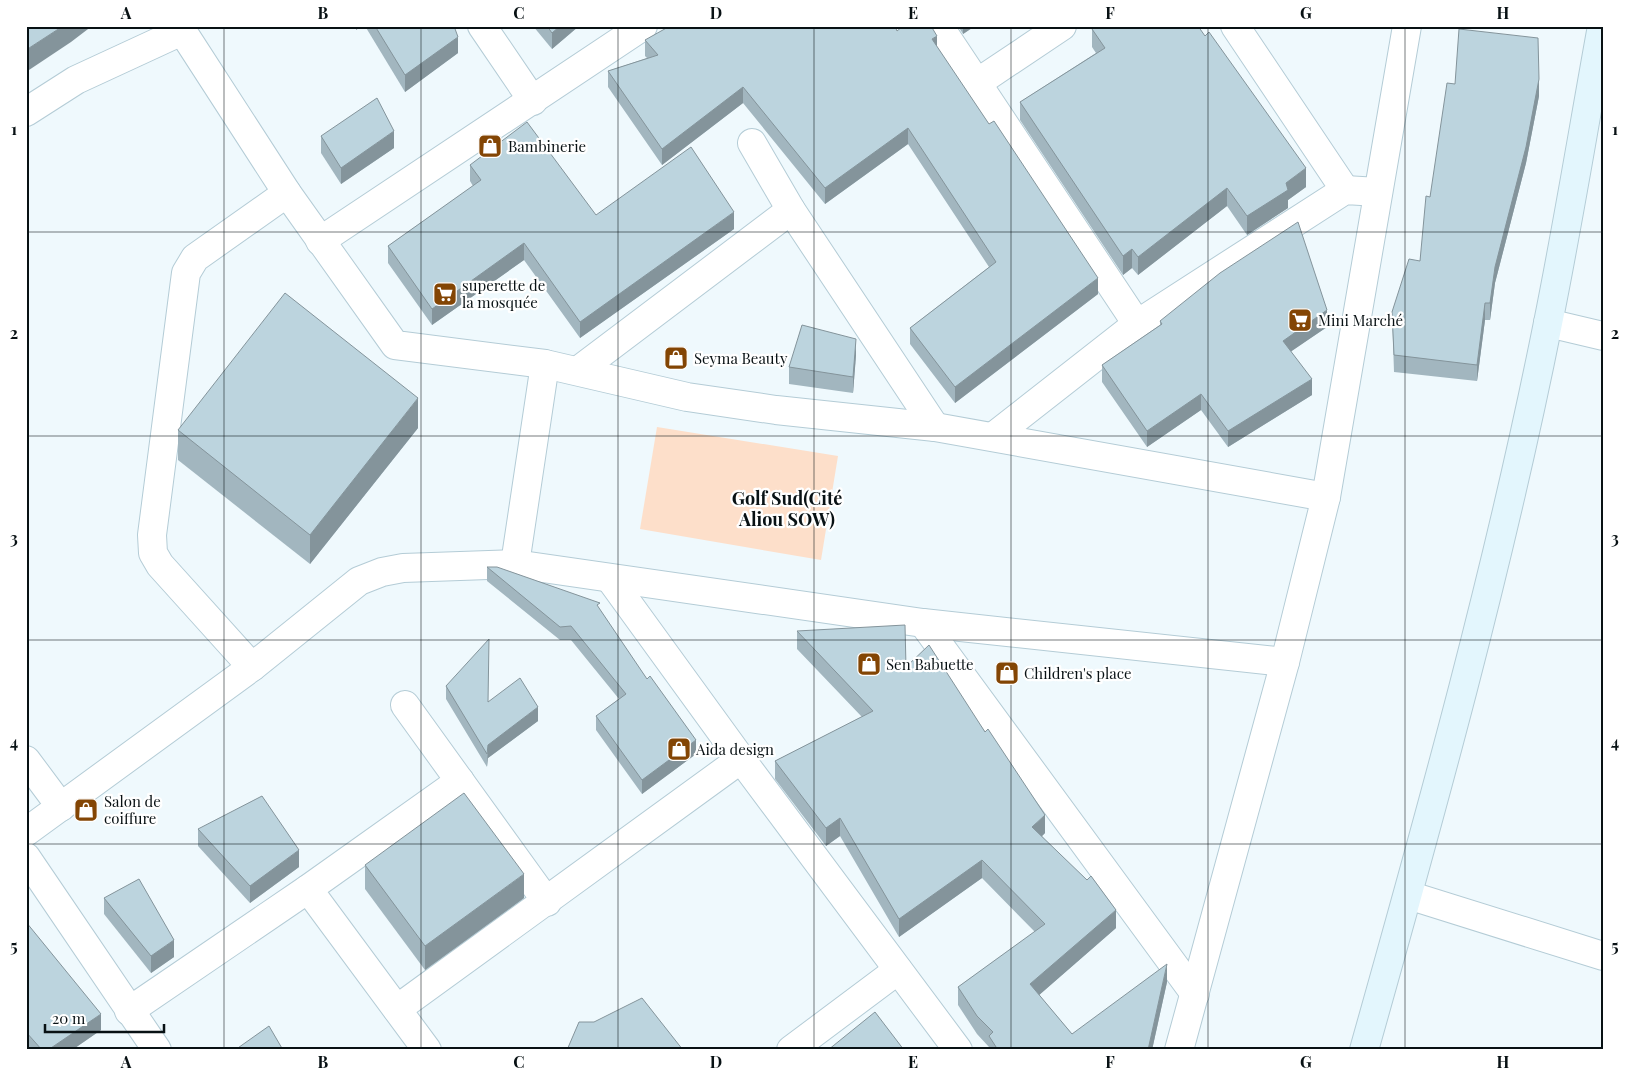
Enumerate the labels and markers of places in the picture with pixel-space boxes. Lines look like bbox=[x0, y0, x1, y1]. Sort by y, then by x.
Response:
shop icon: Bambinerie bbox=[477, 133, 503, 159]
place label: Bambinerie bbox=[508, 136, 586, 156]
place label: superette de la mosquée bbox=[462, 275, 545, 312]
supermarket icon: superette de la mosquée bbox=[432, 281, 458, 307]
supermarket icon: Mini Marché bbox=[1287, 307, 1313, 333]
place label: Mini Marché bbox=[1318, 310, 1403, 330]
shop icon: Seyma Beauty bbox=[663, 345, 689, 371]
place label: Seyma Beauty bbox=[694, 348, 788, 368]
shop icon: Sen Babuette bbox=[856, 651, 882, 677]
place label: Sen Babuette bbox=[886, 654, 974, 674]
shop icon: Children's place bbox=[994, 660, 1020, 686]
place label: Children's place bbox=[1024, 663, 1132, 683]
shop icon: Aida design bbox=[666, 736, 692, 762]
place label: Aida design bbox=[695, 739, 774, 759]
place label: Salon de coiffure bbox=[104, 791, 161, 828]
shop icon: Salon de coiffure bbox=[73, 797, 99, 823]

